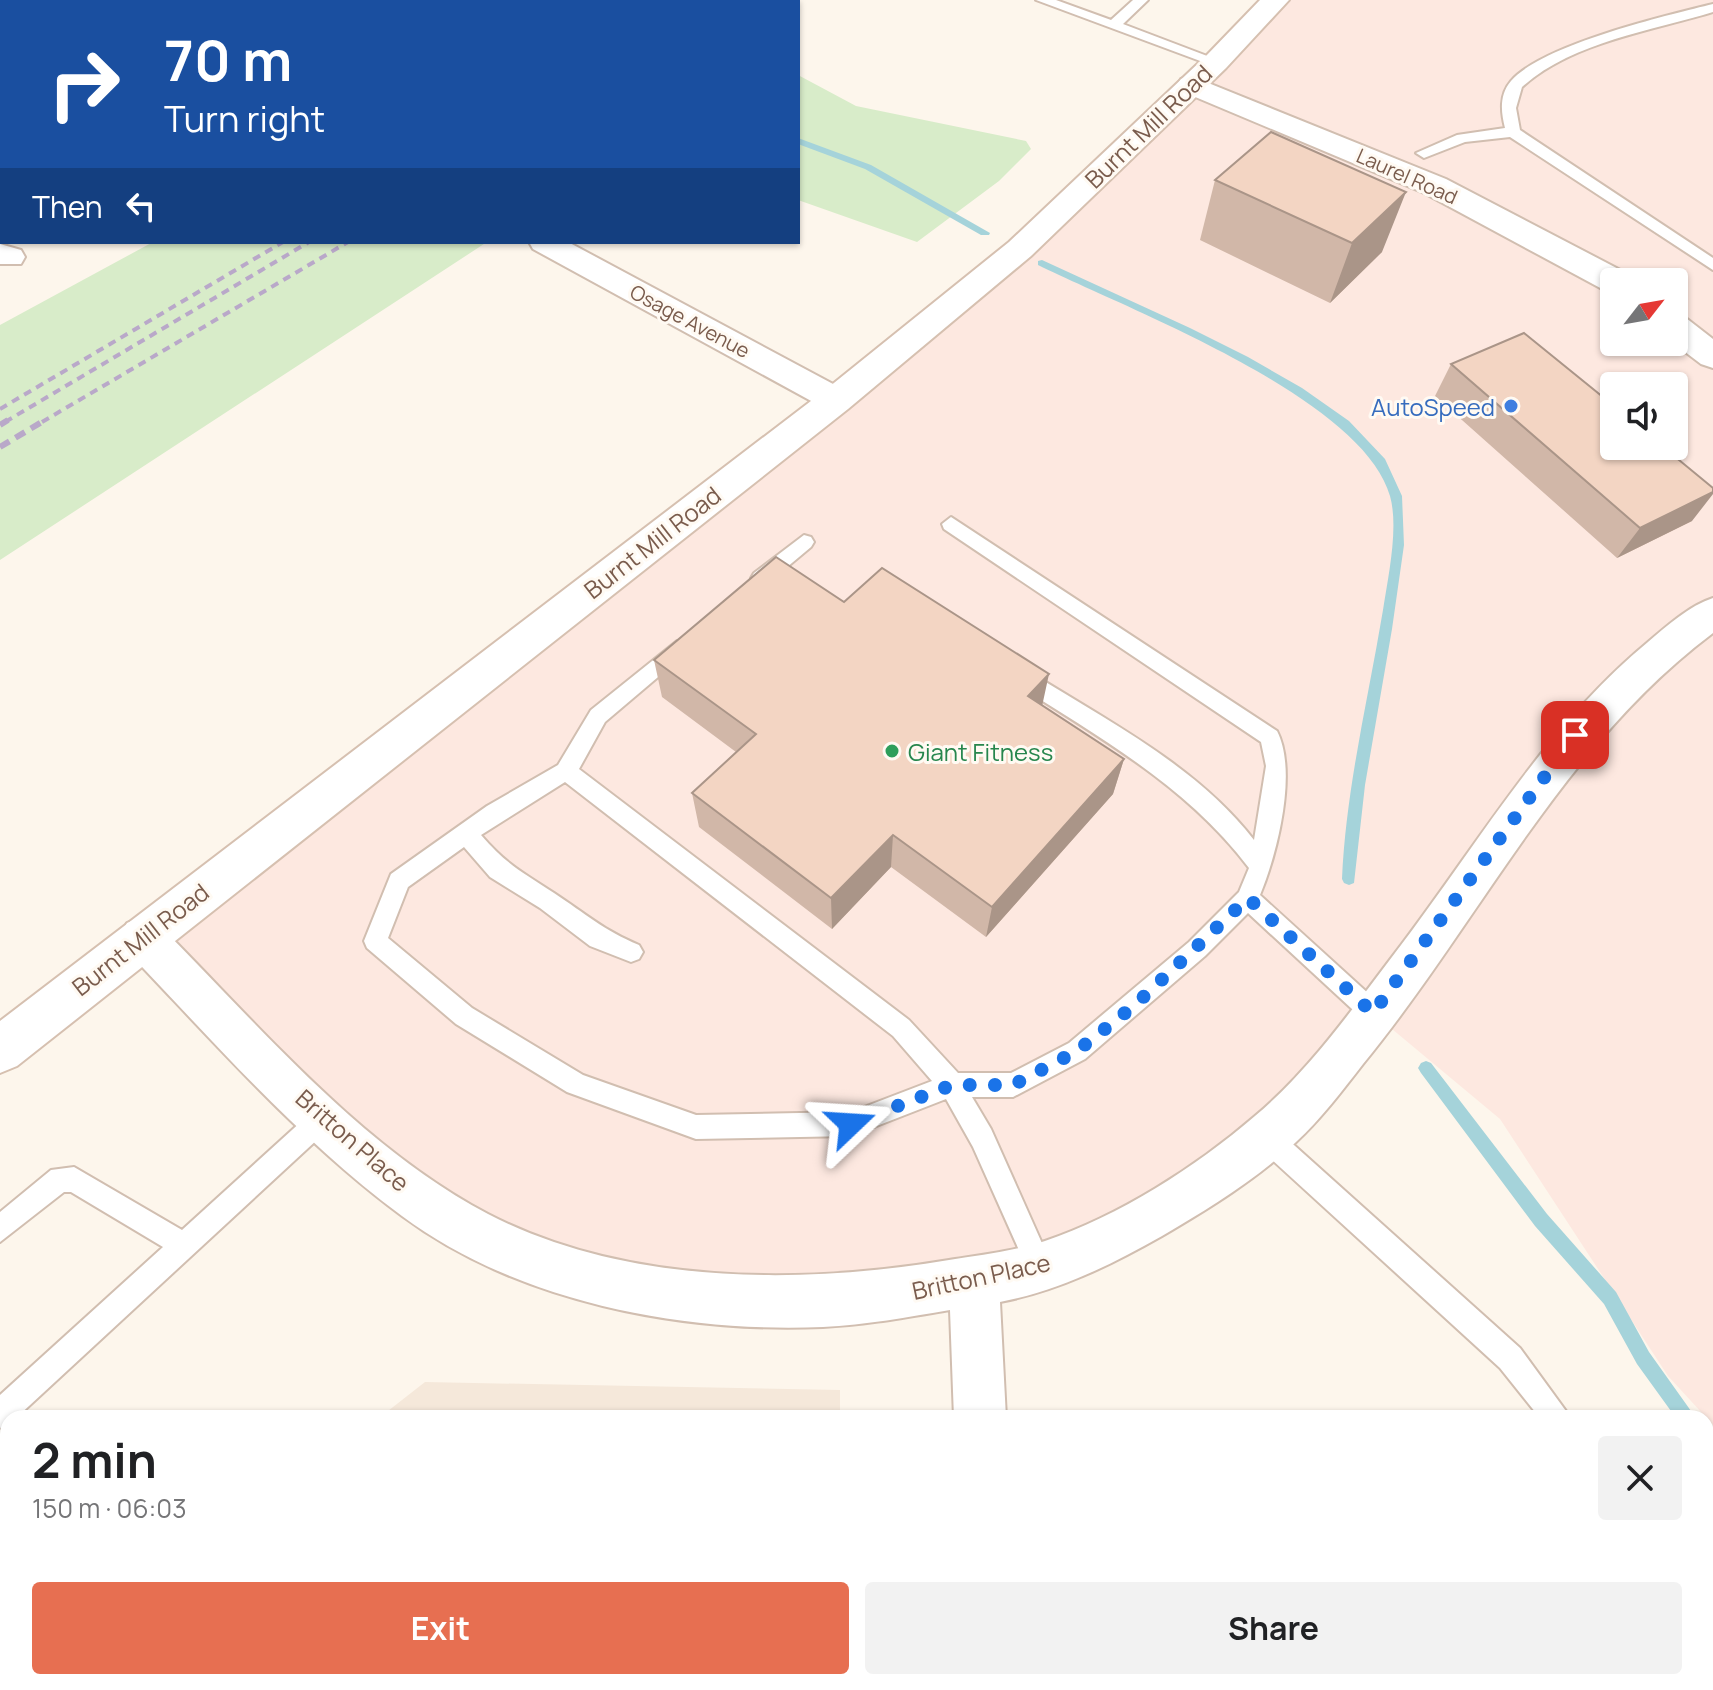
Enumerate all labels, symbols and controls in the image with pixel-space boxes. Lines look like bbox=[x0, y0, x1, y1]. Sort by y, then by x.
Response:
text: 70 m bbox=[164, 21, 292, 98]
icon: right bbox=[32, 32, 136, 136]
street label: Burnt Mill Road bbox=[1077, 57, 1219, 195]
text: Turn right bbox=[164, 94, 325, 143]
street label: Laurel Road bbox=[1352, 142, 1462, 210]
icon: left bbox=[119, 184, 163, 228]
text: Then bbox=[32, 186, 103, 227]
north arrow bbox=[1600, 268, 1688, 356]
map controls bbox=[1600, 268, 1688, 460]
street label: Osage Avenue bbox=[625, 278, 755, 364]
button: sound bbox=[1600, 372, 1688, 460]
place label: AutoSpeed bbox=[1371, 390, 1495, 423]
marker: AutoSpeed bbox=[1502, 397, 1520, 415]
street label: Burnt Mill Road bbox=[577, 478, 727, 606]
pin bbox=[1541, 701, 1609, 769]
icon: arrive bbox=[1553, 713, 1597, 757]
place label: Giant Fitness bbox=[908, 735, 1053, 768]
marker: Giant Fitness bbox=[883, 742, 901, 760]
street label: Burnt Mill Road bbox=[65, 875, 215, 1003]
street label: Britton Place bbox=[289, 1081, 417, 1199]
position arrow bbox=[809, 1082, 893, 1166]
street label: Britton Place bbox=[909, 1245, 1053, 1307]
text: 2 min bbox=[32, 1427, 157, 1492]
button: close bbox=[1598, 1436, 1682, 1520]
text: 150 m · 06:03 bbox=[32, 1490, 187, 1526]
button: Exit bbox=[32, 1582, 849, 1674]
button: Share bbox=[865, 1582, 1682, 1674]

